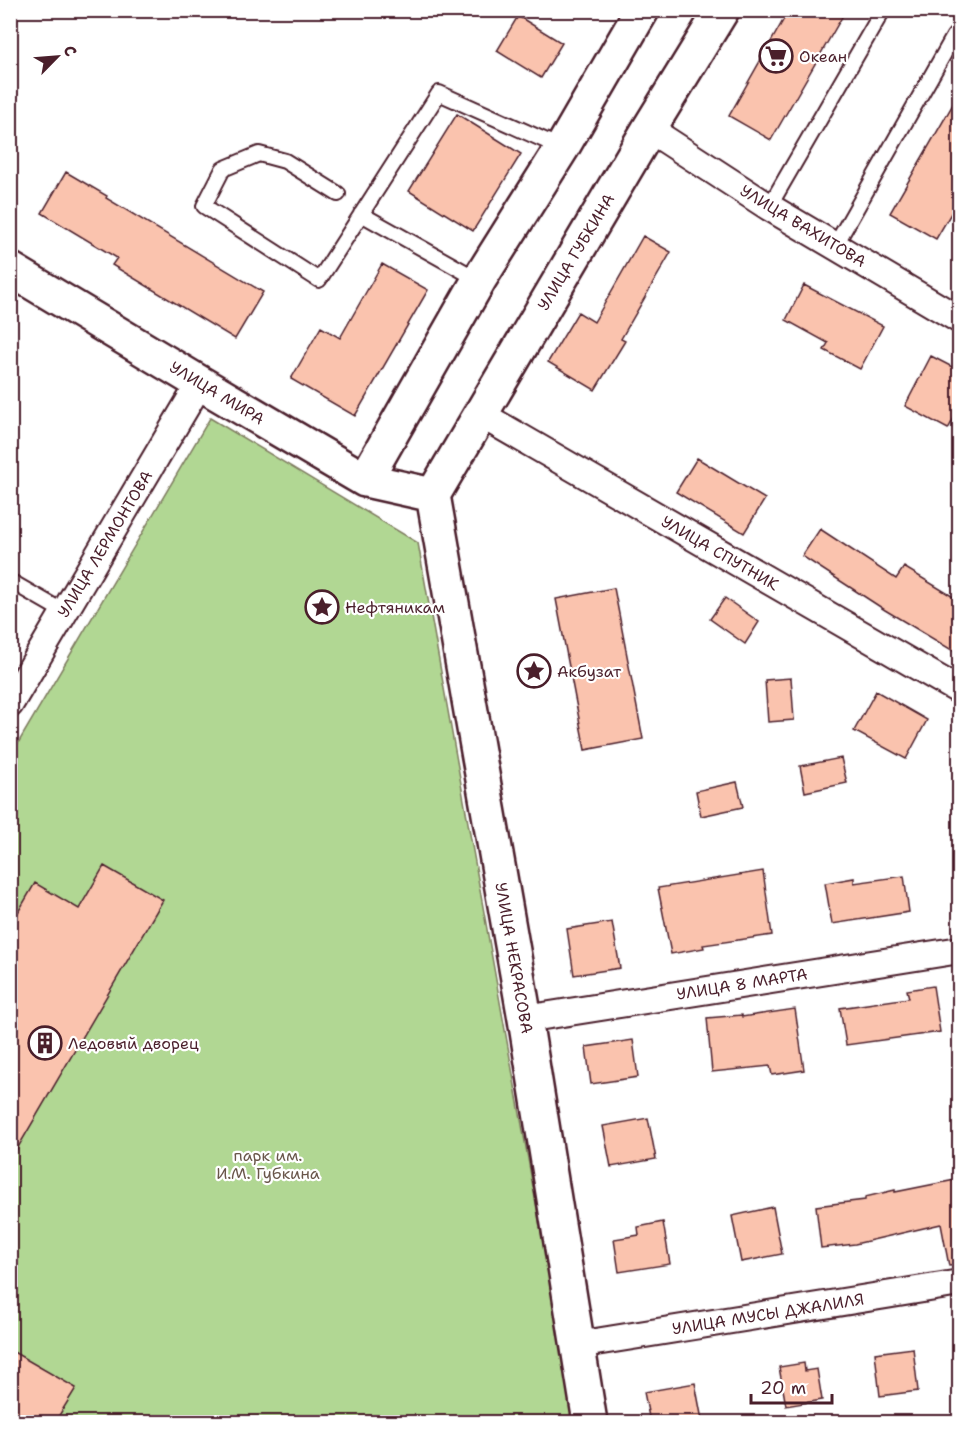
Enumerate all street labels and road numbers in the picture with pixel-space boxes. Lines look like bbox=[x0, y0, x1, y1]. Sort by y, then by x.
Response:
street label: УЛИЦА ВАХИТОВА bbox=[736, 180, 870, 272]
street label: УЛИЦА ГУБКИНА bbox=[533, 190, 619, 314]
street label: УЛИЦА МИРА bbox=[166, 356, 268, 430]
street label: УЛИЦА ЛЕРМОНТОВА bbox=[53, 467, 157, 621]
street label: УЛИЦА СПУТНИК bbox=[657, 511, 783, 596]
street label: УЛИЦА НЕКРАСОВА bbox=[490, 881, 538, 1035]
street label: УЛИЦА 8 МАРТА bbox=[675, 963, 809, 1005]
street label: УЛИЦА МУСЫ ДЖАЛИЛЯ bbox=[671, 1288, 865, 1340]

